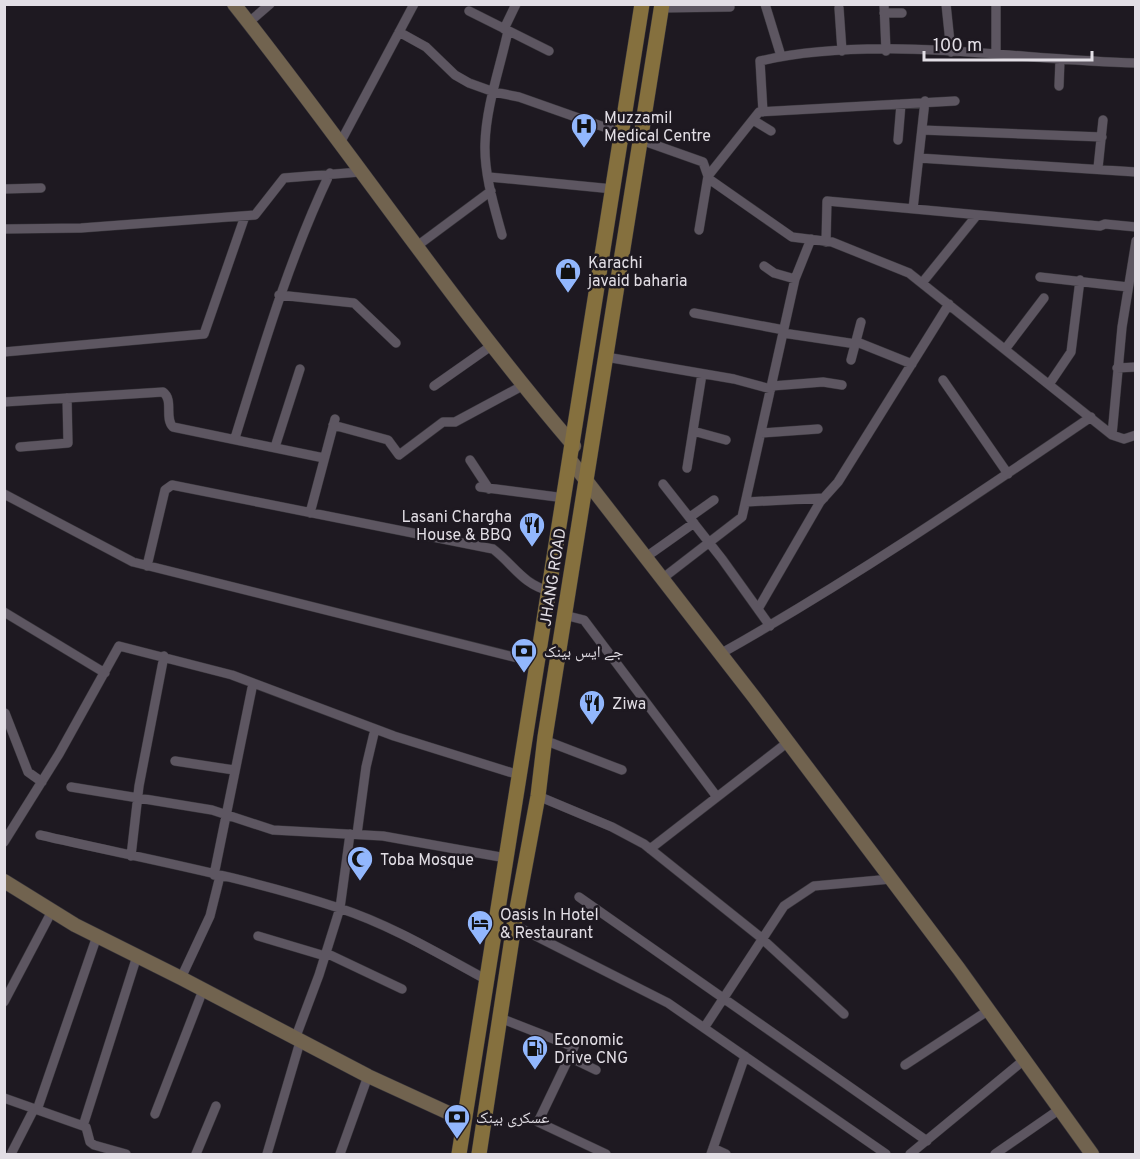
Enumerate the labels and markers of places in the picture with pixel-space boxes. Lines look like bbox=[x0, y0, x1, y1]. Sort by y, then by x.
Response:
place label: Muzzamil Medical Centre bbox=[604, 109, 711, 147]
hospital icon: Muzzamil Medical Centre bbox=[569, 111, 599, 149]
place label: Karachi javaid baharia bbox=[587, 254, 688, 292]
shop icon: Karachi javaid baharia bbox=[553, 256, 583, 294]
place label: Lasani Chargha House & BBQ bbox=[401, 508, 512, 546]
restaurant icon: Lasani Chargha House & BBQ bbox=[517, 510, 547, 548]
bank icon: جے ایس بینک bbox=[509, 636, 539, 674]
place label: جے ایس بینک bbox=[544, 643, 623, 663]
restaurant icon: Ziwa bbox=[577, 688, 607, 726]
place label: Ziwa bbox=[612, 695, 646, 715]
mosque icon: Toba Mosque bbox=[345, 844, 375, 882]
place label: Toba Mosque bbox=[380, 851, 474, 871]
place label: Oasis In Hotel & Restaurant bbox=[500, 906, 599, 944]
hotel icon: Oasis In Hotel & Restaurant bbox=[465, 908, 495, 946]
place label: Economic Drive CNG bbox=[554, 1031, 628, 1069]
fuel station icon: Economic Drive CNG bbox=[520, 1033, 550, 1071]
bank icon: عسکری بینک bbox=[442, 1102, 472, 1140]
place label: عسکری بینک bbox=[476, 1109, 549, 1129]

